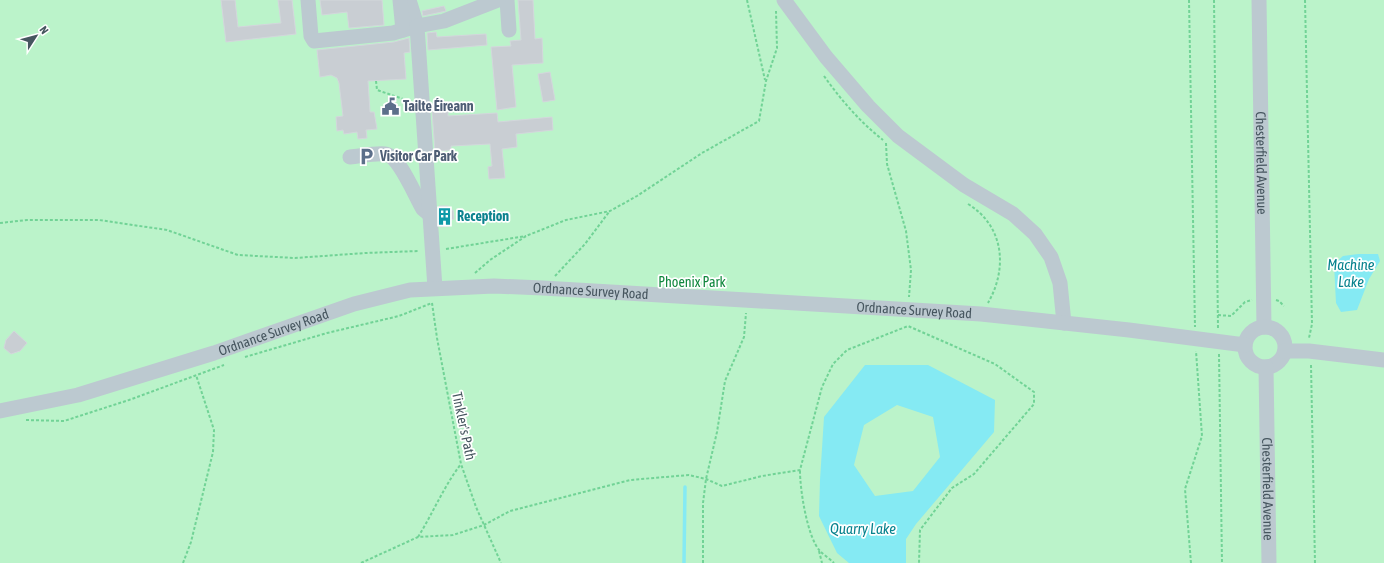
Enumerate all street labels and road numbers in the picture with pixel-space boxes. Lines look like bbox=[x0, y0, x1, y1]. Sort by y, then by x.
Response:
street label: Chesterfield Avenue bbox=[1253, 111, 1270, 215]
street label: Ordnance Survey Road bbox=[533, 280, 649, 302]
street label: Ordnance Survey Road bbox=[856, 299, 972, 321]
street label: Ordnance Survey Road bbox=[216, 306, 331, 359]
street label: Tinkler's Path bbox=[449, 391, 479, 461]
street label: Chesterfield Avenue bbox=[1259, 437, 1277, 541]

